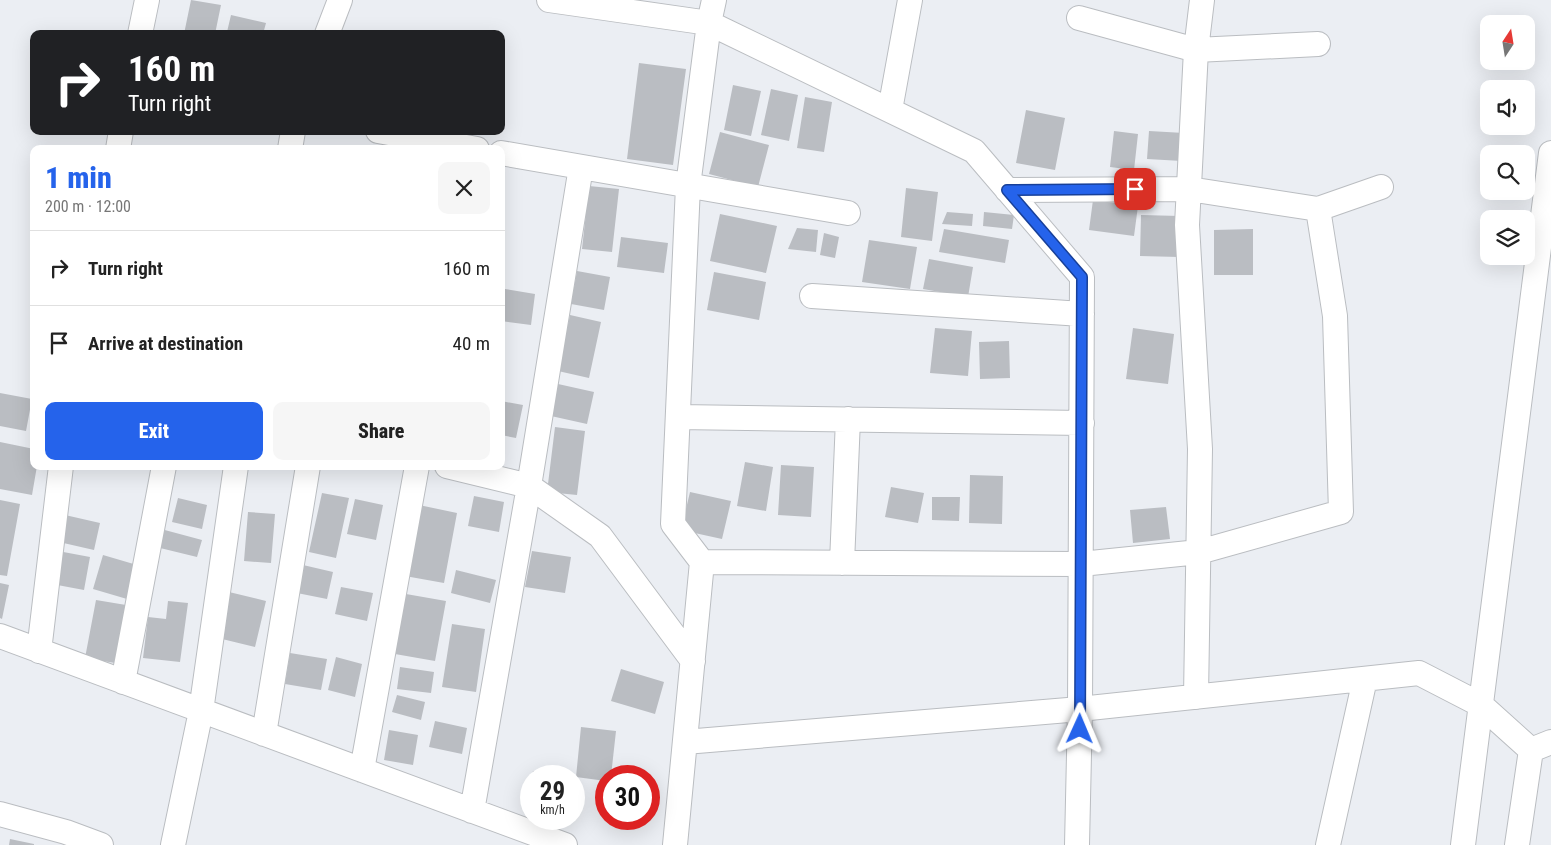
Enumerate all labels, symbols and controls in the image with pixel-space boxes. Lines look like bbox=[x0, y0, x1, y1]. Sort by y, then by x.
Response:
north arrow bbox=[1480, 15, 1535, 70]
map controls bbox=[1480, 15, 1535, 265]
text: 160 m bbox=[128, 49, 215, 90]
icon: right bbox=[45, 50, 110, 115]
button: sound bbox=[1480, 80, 1535, 135]
text: Turn right bbox=[128, 91, 211, 116]
button: search bbox=[1480, 145, 1535, 200]
text: 1 min bbox=[45, 160, 112, 195]
button: close bbox=[438, 162, 490, 214]
pin bbox=[1114, 168, 1156, 210]
icon: arrive bbox=[1121, 175, 1149, 203]
text: 200 m · 12:00 bbox=[45, 197, 131, 216]
button: layers bbox=[1480, 210, 1535, 265]
icon: right bbox=[45, 254, 73, 282]
text: Turn right bbox=[88, 257, 163, 280]
text: 160 m bbox=[443, 257, 490, 280]
icon: arrive bbox=[45, 329, 73, 357]
text: Arrive at destination bbox=[88, 332, 243, 355]
text: 40 m bbox=[453, 332, 490, 355]
button: Exit bbox=[45, 402, 263, 460]
button: Share bbox=[273, 402, 490, 460]
position arrow bbox=[1053, 702, 1105, 754]
speed limit sign: 30 bbox=[595, 765, 660, 830]
text: 29 bbox=[540, 777, 565, 806]
text: km/h bbox=[540, 803, 565, 817]

